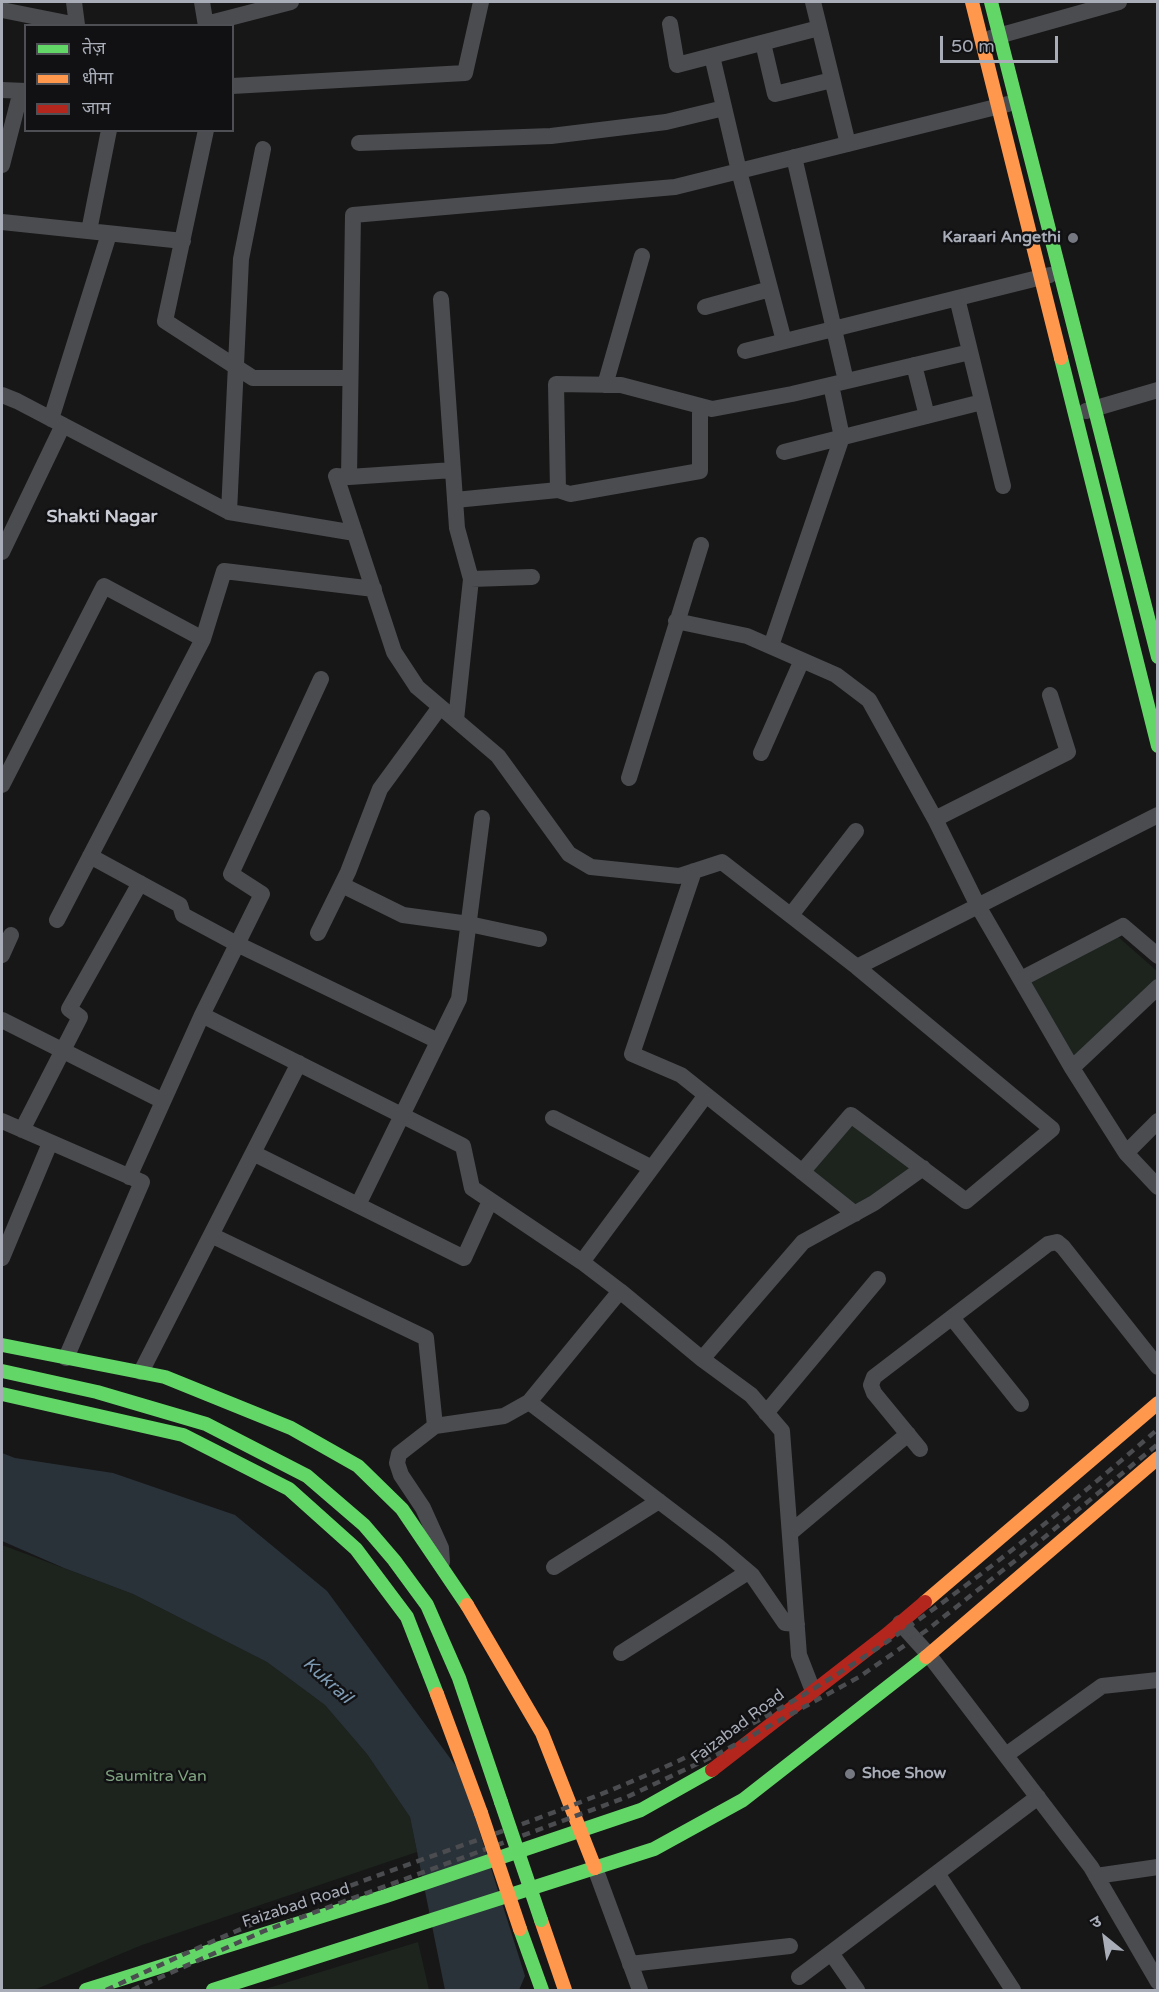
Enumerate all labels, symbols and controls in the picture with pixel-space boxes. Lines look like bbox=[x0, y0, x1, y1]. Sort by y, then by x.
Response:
legend bbox=[24, 24, 234, 132]
scale bar bbox=[943, 24, 1062, 62]
text: 50 m bbox=[951, 35, 995, 57]
text: तेज़ bbox=[82, 37, 106, 59]
text: धीमा bbox=[82, 67, 113, 89]
text: जाम bbox=[82, 97, 111, 119]
place label: Karaari Angethi bbox=[942, 228, 1061, 248]
marker: Karaari Angethi bbox=[1066, 231, 1080, 245]
district label: Shakti Nagar bbox=[47, 506, 157, 528]
water label: Kukrail bbox=[298, 1653, 356, 1709]
street label: Faizabad Road bbox=[687, 1686, 789, 1768]
place label: Shoe Show bbox=[862, 1764, 946, 1784]
park label: Saumitra Van bbox=[105, 1767, 207, 1787]
marker: Shoe Show bbox=[843, 1767, 857, 1781]
street label: Faizabad Road bbox=[240, 1880, 352, 1932]
north arrow bbox=[1075, 1908, 1135, 1968]
text: उ bbox=[1087, 1911, 1105, 1933]

